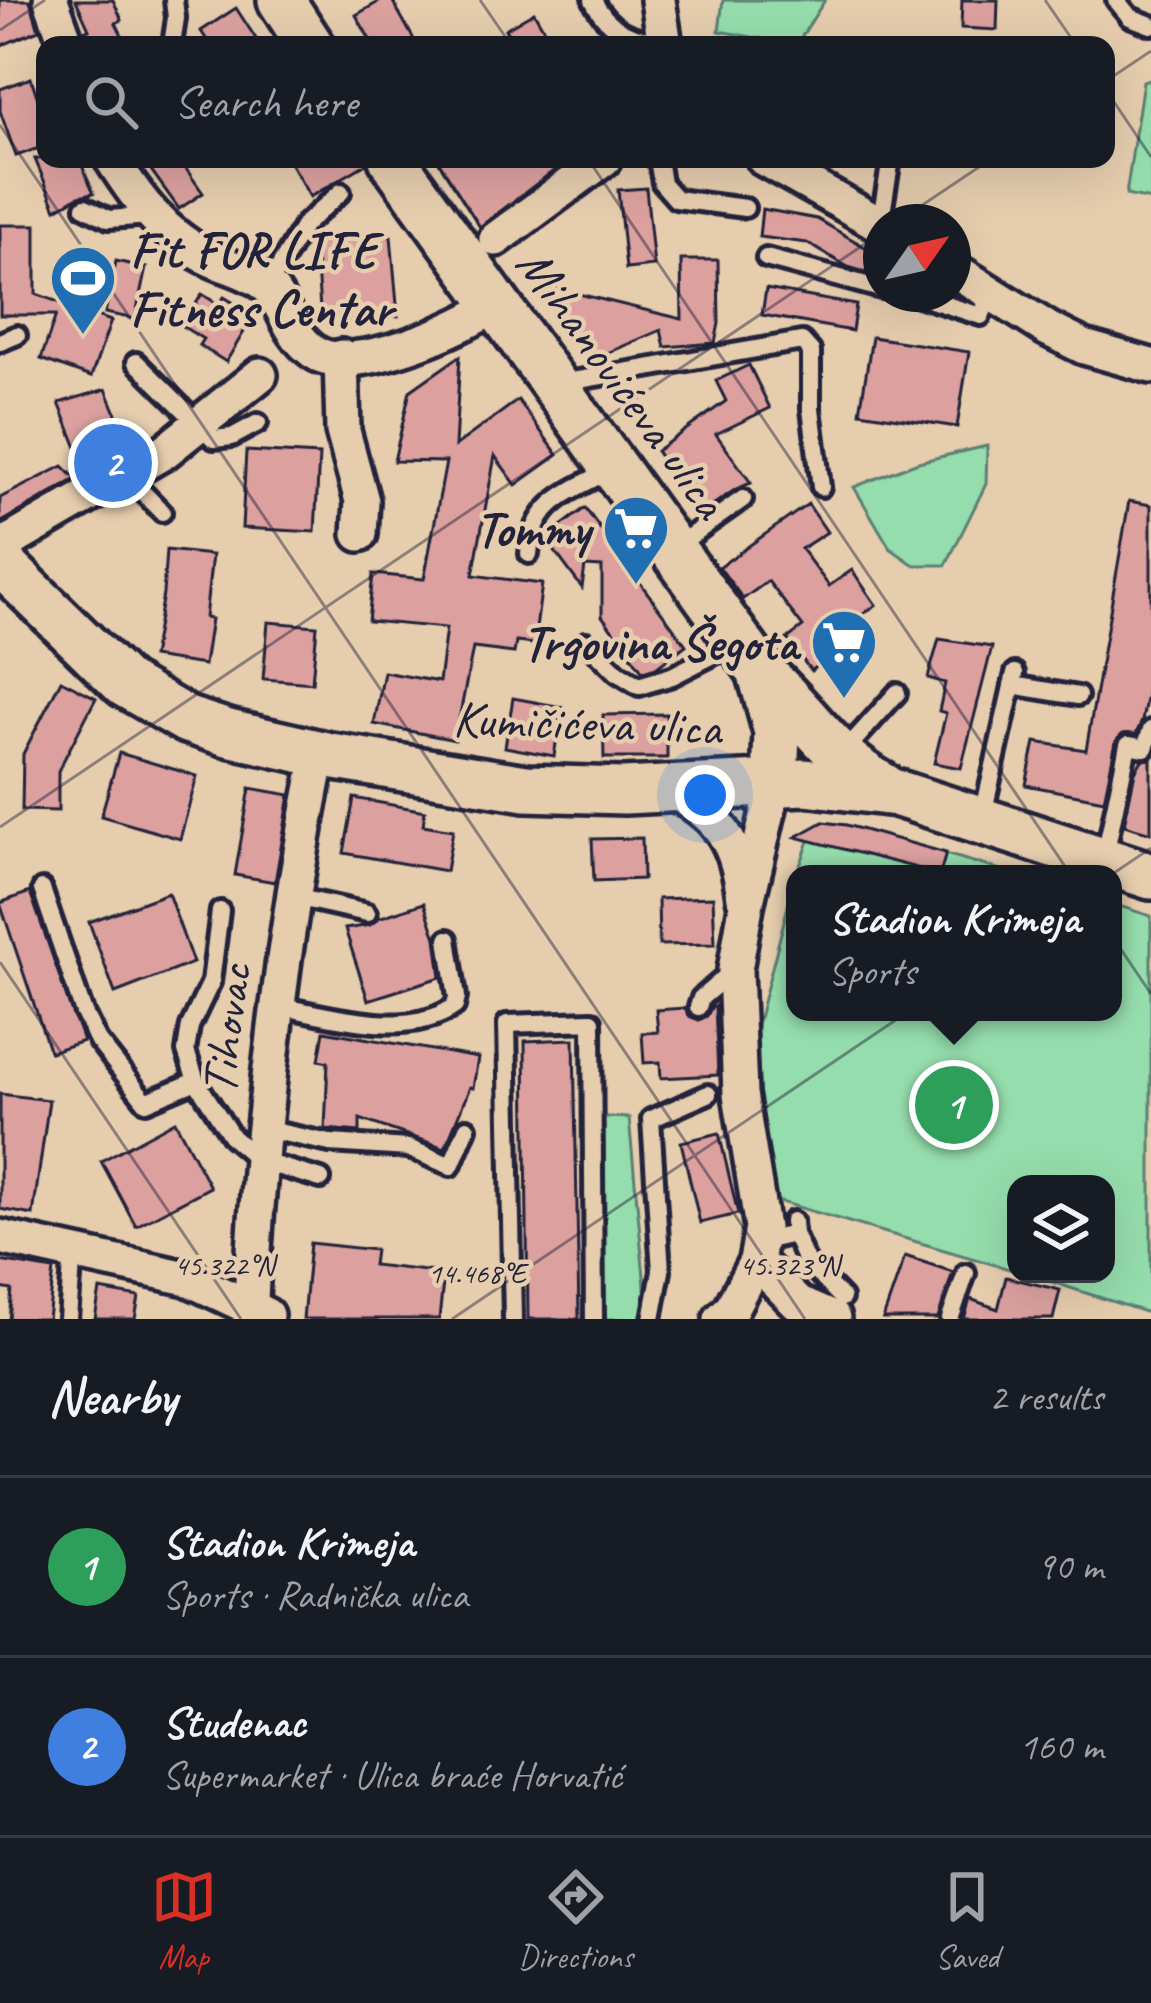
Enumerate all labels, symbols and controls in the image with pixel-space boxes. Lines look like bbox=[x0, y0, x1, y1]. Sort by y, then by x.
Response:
search box bbox=[36, 36, 1115, 168]
icon: search bbox=[78, 69, 144, 135]
text: Search here bbox=[174, 74, 357, 131]
north arrow bbox=[863, 204, 971, 312]
place label: Fit FOR LIFE Fitness Centar bbox=[130, 218, 398, 341]
street label: Mihanovićeva ulica bbox=[503, 235, 744, 533]
sports icon: Fit FOR LIFE Fitness Centar bbox=[48, 243, 118, 337]
pin: 2 bbox=[74, 418, 152, 508]
supermarket icon: Tommy bbox=[601, 493, 671, 587]
place label: Tommy bbox=[475, 497, 596, 561]
supermarket icon: Trgovina Šegota bbox=[809, 607, 879, 701]
place label: Trgovina Šegota bbox=[522, 611, 803, 675]
street label: Kumičićeva ulica bbox=[452, 686, 725, 760]
your location bbox=[675, 765, 735, 825]
popup bbox=[786, 865, 1122, 1021]
text: Stadion Krimeja bbox=[828, 890, 1080, 947]
text: Sports bbox=[828, 947, 916, 996]
street label: Tihovac bbox=[186, 958, 266, 1098]
pin: 1 bbox=[915, 1060, 993, 1150]
map controls bbox=[1007, 1175, 1115, 1283]
button: layers bbox=[1007, 1175, 1115, 1283]
text: 45.322°N bbox=[174, 1246, 279, 1284]
text: 45.323°N bbox=[739, 1246, 844, 1284]
text: 14.468°E bbox=[428, 1254, 530, 1292]
text: Nearby bbox=[48, 1365, 176, 1429]
text: 2 results bbox=[989, 1373, 1103, 1422]
text: Stadion Krimeja bbox=[162, 1514, 414, 1571]
text: 1 bbox=[78, 1542, 96, 1591]
text: 90 m bbox=[1037, 1542, 1103, 1591]
text: Sports · Radnička ulica bbox=[162, 1571, 468, 1620]
text: Studenac bbox=[162, 1694, 306, 1751]
text: 2 bbox=[78, 1722, 96, 1771]
text: 160 m bbox=[1019, 1722, 1103, 1771]
text: Supermarket · Ulica braće Horvatić bbox=[162, 1751, 622, 1800]
tab: Map bbox=[151, 1864, 217, 1978]
tab: Directions bbox=[518, 1864, 633, 1978]
tab: Saved bbox=[934, 1864, 1000, 1978]

